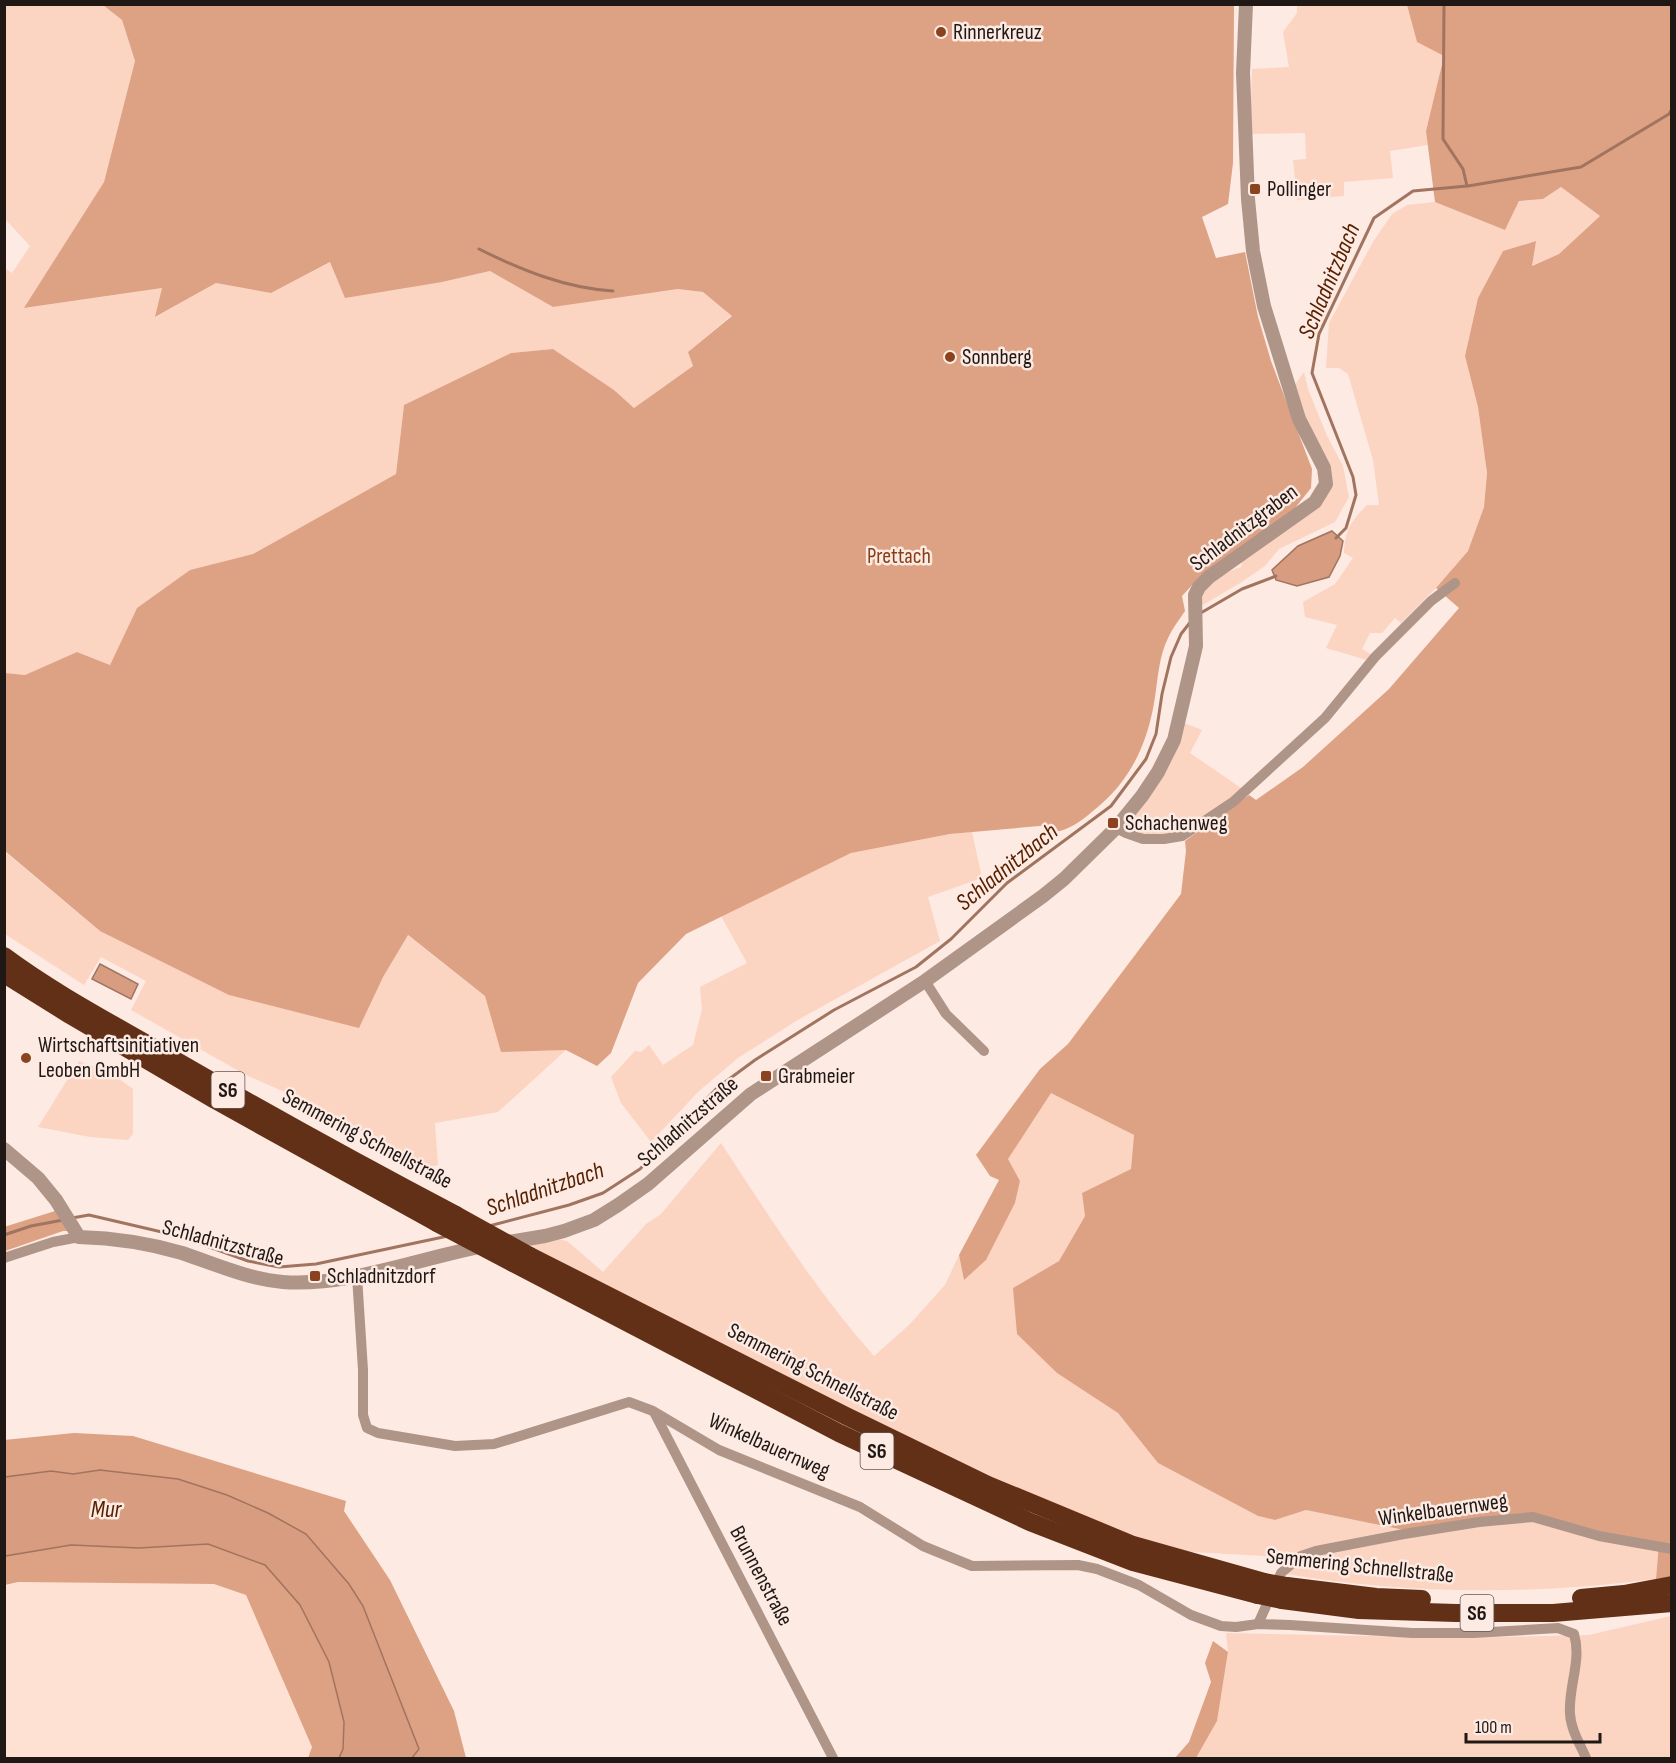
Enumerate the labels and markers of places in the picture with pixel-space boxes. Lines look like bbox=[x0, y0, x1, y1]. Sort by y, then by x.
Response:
place label: Rinnerkreuz bbox=[953, 19, 1042, 46]
marker: Rinnerkreuz bbox=[934, 25, 948, 39]
place label: Pollinger bbox=[1267, 176, 1331, 203]
marker: Pollinger bbox=[1248, 182, 1262, 196]
place label: Sonnberg bbox=[962, 344, 1032, 371]
marker: Sonnberg bbox=[943, 350, 957, 364]
place label: Schachenweg bbox=[1125, 810, 1228, 837]
marker: Schachenweg bbox=[1106, 816, 1120, 830]
place label: Wirtschaftsinitiativen Leoben GmbH bbox=[38, 1032, 199, 1084]
marker: Wirtschaftsinitiativen Leoben GmbH bbox=[19, 1051, 33, 1065]
place label: Grabmeier bbox=[778, 1063, 855, 1090]
marker: Grabmeier bbox=[759, 1069, 773, 1083]
place label: Schladnitzdorf bbox=[327, 1263, 436, 1290]
marker: Schladnitzdorf bbox=[308, 1269, 322, 1283]

